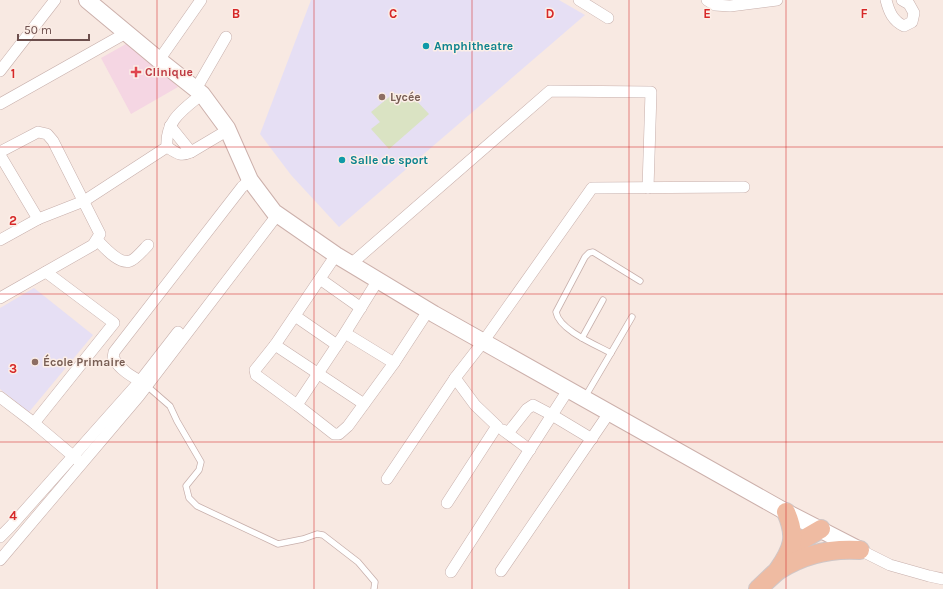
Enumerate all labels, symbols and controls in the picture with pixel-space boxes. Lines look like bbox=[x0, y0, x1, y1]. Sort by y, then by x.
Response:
text: B bbox=[232, 6, 240, 21]
text: C bbox=[389, 6, 397, 21]
text: D bbox=[546, 6, 555, 21]
text: E bbox=[703, 6, 711, 21]
text: F bbox=[860, 6, 868, 21]
scale bar bbox=[18, 16, 89, 42]
text: 50 m bbox=[24, 23, 52, 37]
place label: Amphitheatre bbox=[434, 39, 513, 53]
marker: Amphitheatre bbox=[421, 41, 431, 51]
place label: Clinique bbox=[145, 65, 193, 79]
text: 1 bbox=[11, 66, 15, 81]
marker: Clinique bbox=[130, 66, 142, 78]
place label: Lycée bbox=[390, 90, 421, 104]
marker: Lycée bbox=[377, 92, 387, 102]
place label: Salle de sport bbox=[350, 153, 428, 167]
marker: Salle de sport bbox=[337, 155, 347, 165]
text: 2 bbox=[9, 213, 17, 228]
place label: École Primaire bbox=[43, 354, 125, 369]
marker: École Primaire bbox=[30, 357, 40, 367]
text: 3 bbox=[9, 361, 17, 376]
text: 4 bbox=[9, 508, 17, 523]

